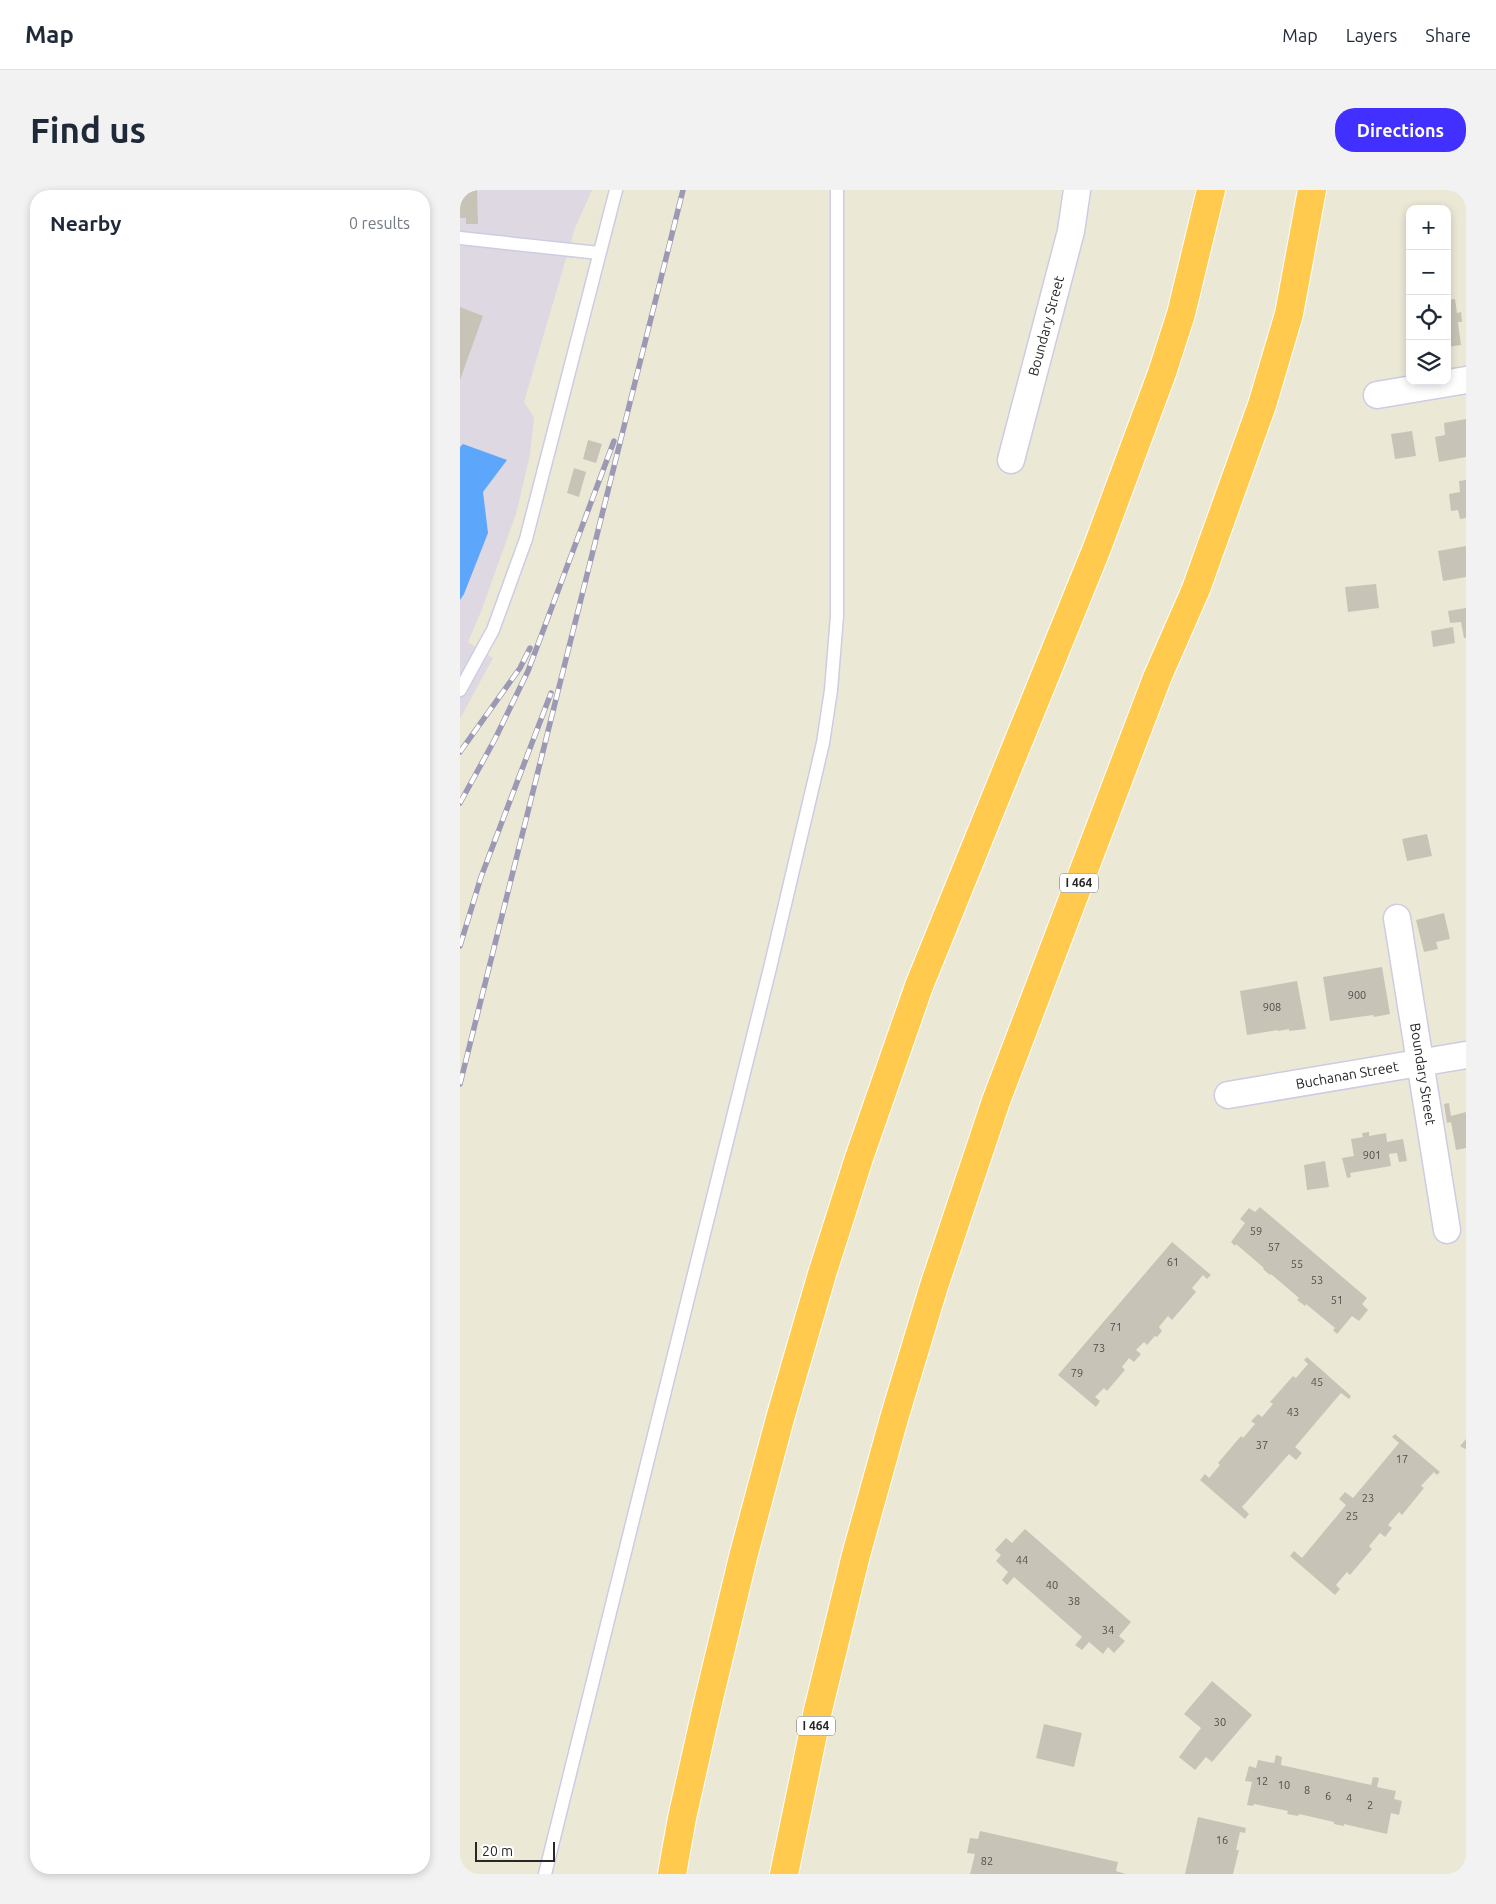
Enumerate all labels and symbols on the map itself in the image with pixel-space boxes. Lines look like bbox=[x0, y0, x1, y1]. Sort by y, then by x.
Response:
street label: Boundary Street bbox=[1025, 274, 1067, 378]
road number: I 464 bbox=[1060, 874, 1098, 892]
house number: 900 bbox=[1348, 989, 1366, 1001]
house number: 908 bbox=[1263, 1001, 1281, 1013]
street label: Boundary Street bbox=[1407, 1022, 1439, 1127]
street label: Buchanan Street bbox=[1294, 1058, 1400, 1092]
house number: 901 bbox=[1363, 1149, 1381, 1161]
house number: 59 bbox=[1250, 1225, 1262, 1237]
house number: 57 bbox=[1268, 1241, 1280, 1253]
house number: 61 bbox=[1167, 1256, 1179, 1268]
house number: 55 bbox=[1291, 1258, 1303, 1270]
house number: 53 bbox=[1311, 1274, 1323, 1286]
house number: 51 bbox=[1331, 1294, 1343, 1306]
house number: 71 bbox=[1110, 1321, 1122, 1333]
house number: 73 bbox=[1093, 1342, 1105, 1354]
house number: 79 bbox=[1071, 1367, 1083, 1379]
house number: 45 bbox=[1311, 1376, 1323, 1388]
house number: 43 bbox=[1287, 1406, 1299, 1418]
house number: 37 bbox=[1256, 1439, 1268, 1451]
house number: 17 bbox=[1396, 1453, 1408, 1465]
house number: 23 bbox=[1362, 1492, 1374, 1504]
house number: 25 bbox=[1346, 1510, 1358, 1522]
house number: 44 bbox=[1016, 1554, 1028, 1566]
house number: 40 bbox=[1046, 1579, 1058, 1591]
house number: 38 bbox=[1068, 1595, 1080, 1607]
house number: 34 bbox=[1102, 1624, 1114, 1636]
road number: I 464 bbox=[797, 1716, 835, 1735]
house number: 30 bbox=[1214, 1716, 1226, 1728]
house number: 12 bbox=[1256, 1775, 1268, 1787]
house number: 10 bbox=[1278, 1779, 1290, 1791]
house number: 8 bbox=[1304, 1784, 1310, 1796]
house number: 6 bbox=[1325, 1790, 1331, 1802]
house number: 4 bbox=[1346, 1792, 1352, 1804]
house number: 2 bbox=[1367, 1799, 1373, 1811]
house number: 16 bbox=[1216, 1834, 1228, 1846]
scale bar bbox=[475, 1839, 555, 1862]
house number: 82 bbox=[981, 1855, 993, 1867]

